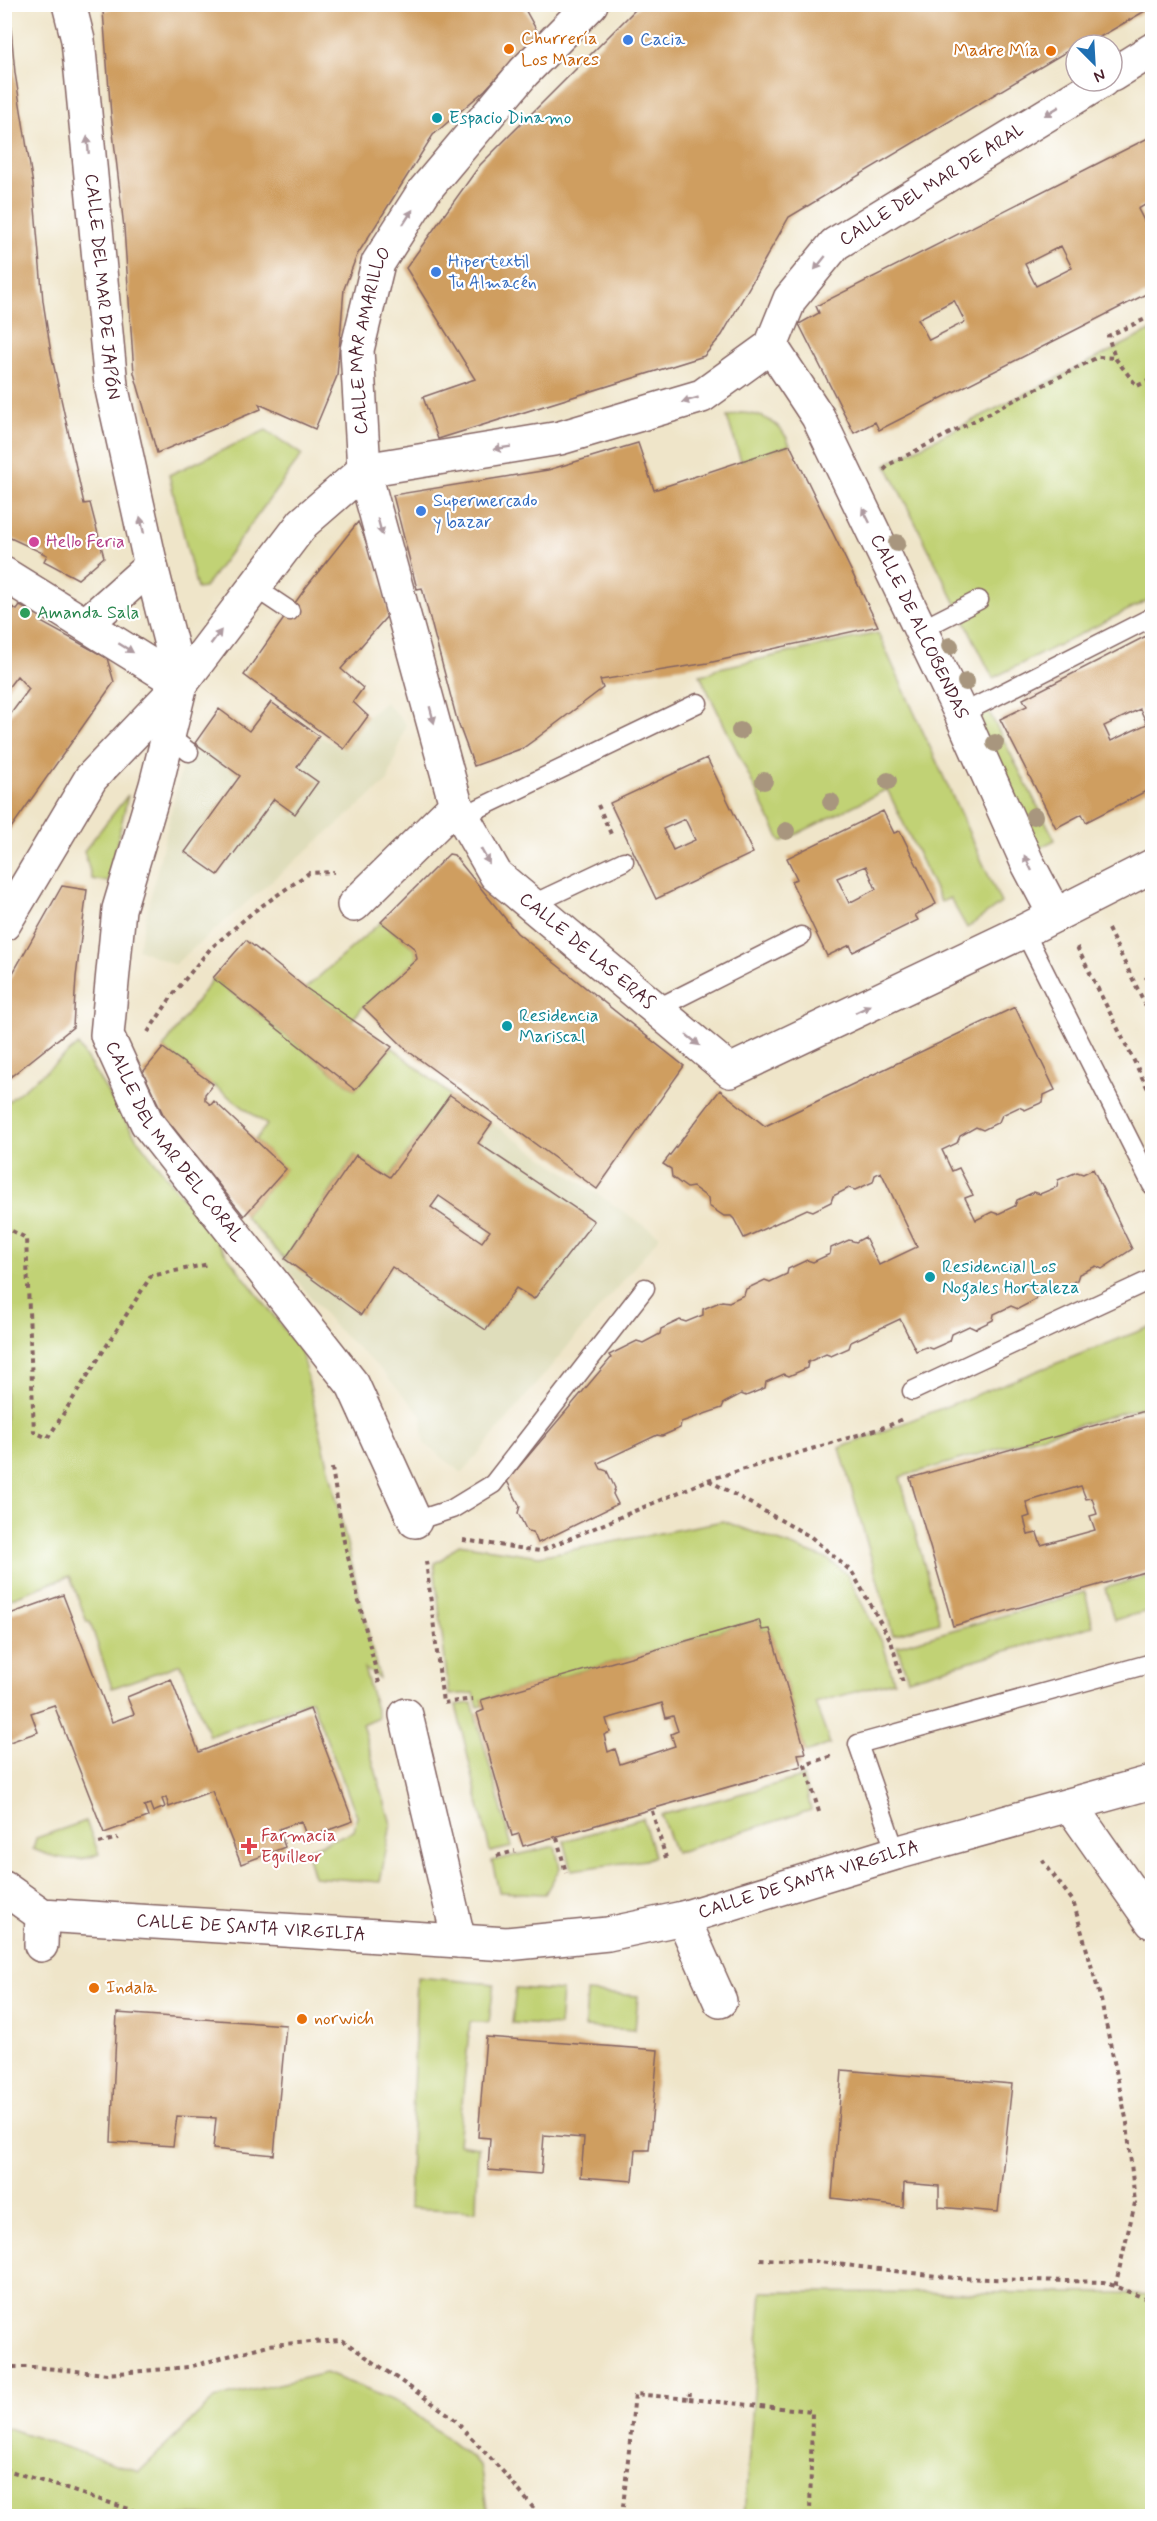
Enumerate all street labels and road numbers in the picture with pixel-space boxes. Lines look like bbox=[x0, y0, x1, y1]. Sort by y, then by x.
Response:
street label: CALLE DEL MAR DE ARAL bbox=[835, 118, 1029, 252]
street label: CALLE DEL MAR DE JAPÓN bbox=[79, 173, 126, 402]
street label: CALLE MAR AMARILLO bbox=[345, 242, 397, 435]
street label: CALLE DE ALCOBENDAS bbox=[864, 530, 974, 723]
street label: CALLE DE LAS ERAS bbox=[514, 887, 660, 1015]
street label: CALLE DEL MAR DEL CORAL bbox=[99, 1038, 249, 1248]
street label: CALLE DE SANTA VIRGILIA bbox=[695, 1835, 922, 1925]
street label: CALLE DE SANTA VIRGILIA bbox=[136, 1909, 366, 1947]

